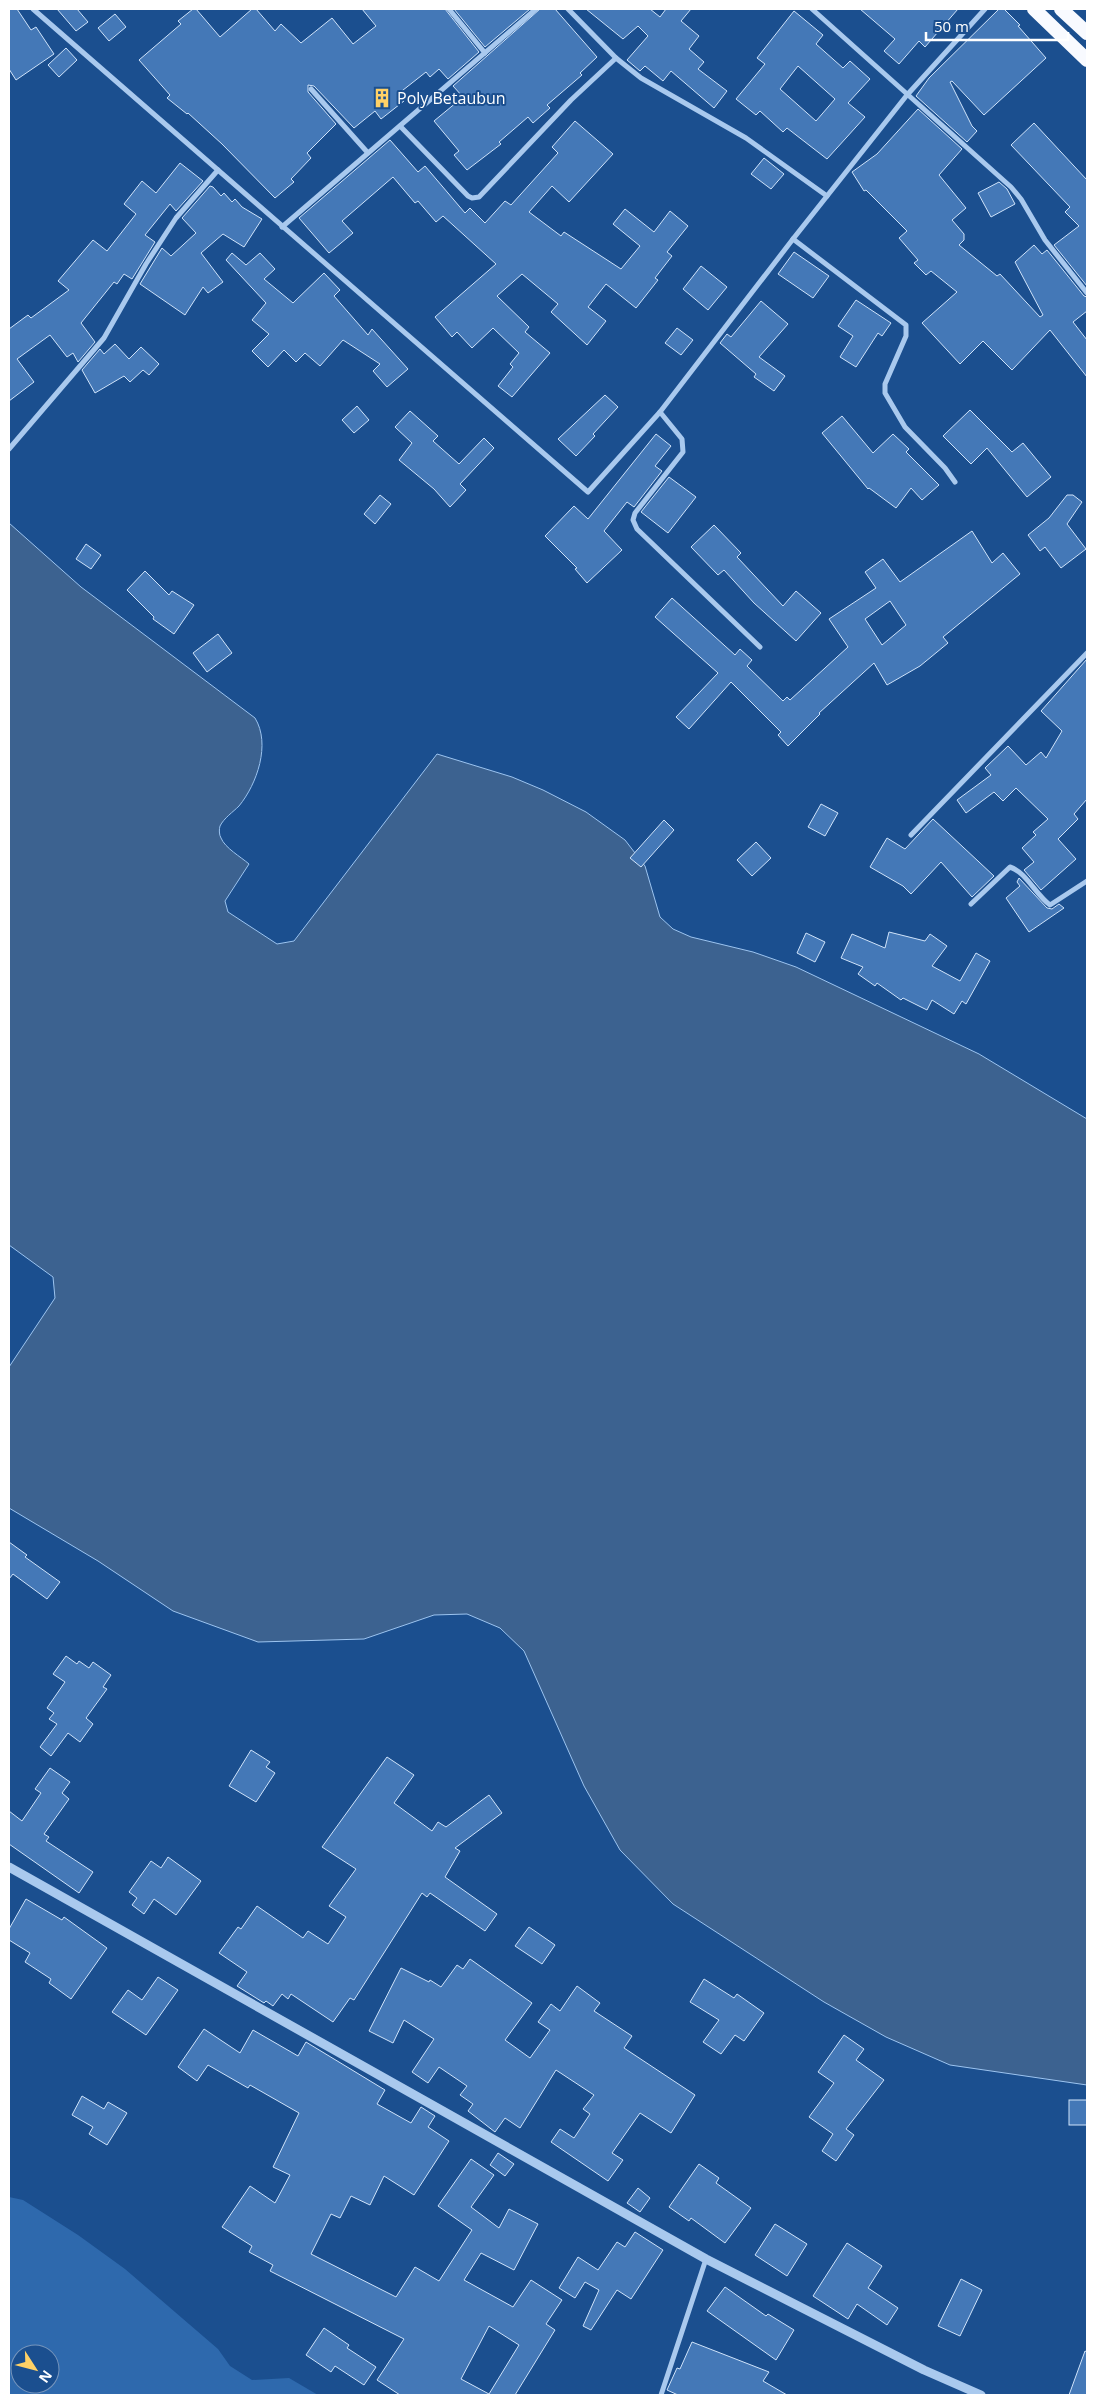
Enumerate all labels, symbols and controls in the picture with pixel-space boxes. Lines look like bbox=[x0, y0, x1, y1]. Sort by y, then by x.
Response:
scale bar bbox=[926, 10, 1068, 42]
text: 50 m bbox=[934, 16, 969, 36]
building icon: Poly Betaubun bbox=[371, 87, 393, 109]
place label: Poly Betaubun bbox=[397, 87, 506, 109]
north arrow bbox=[10, 2344, 60, 2394]
text: N bbox=[35, 2367, 57, 2387]

